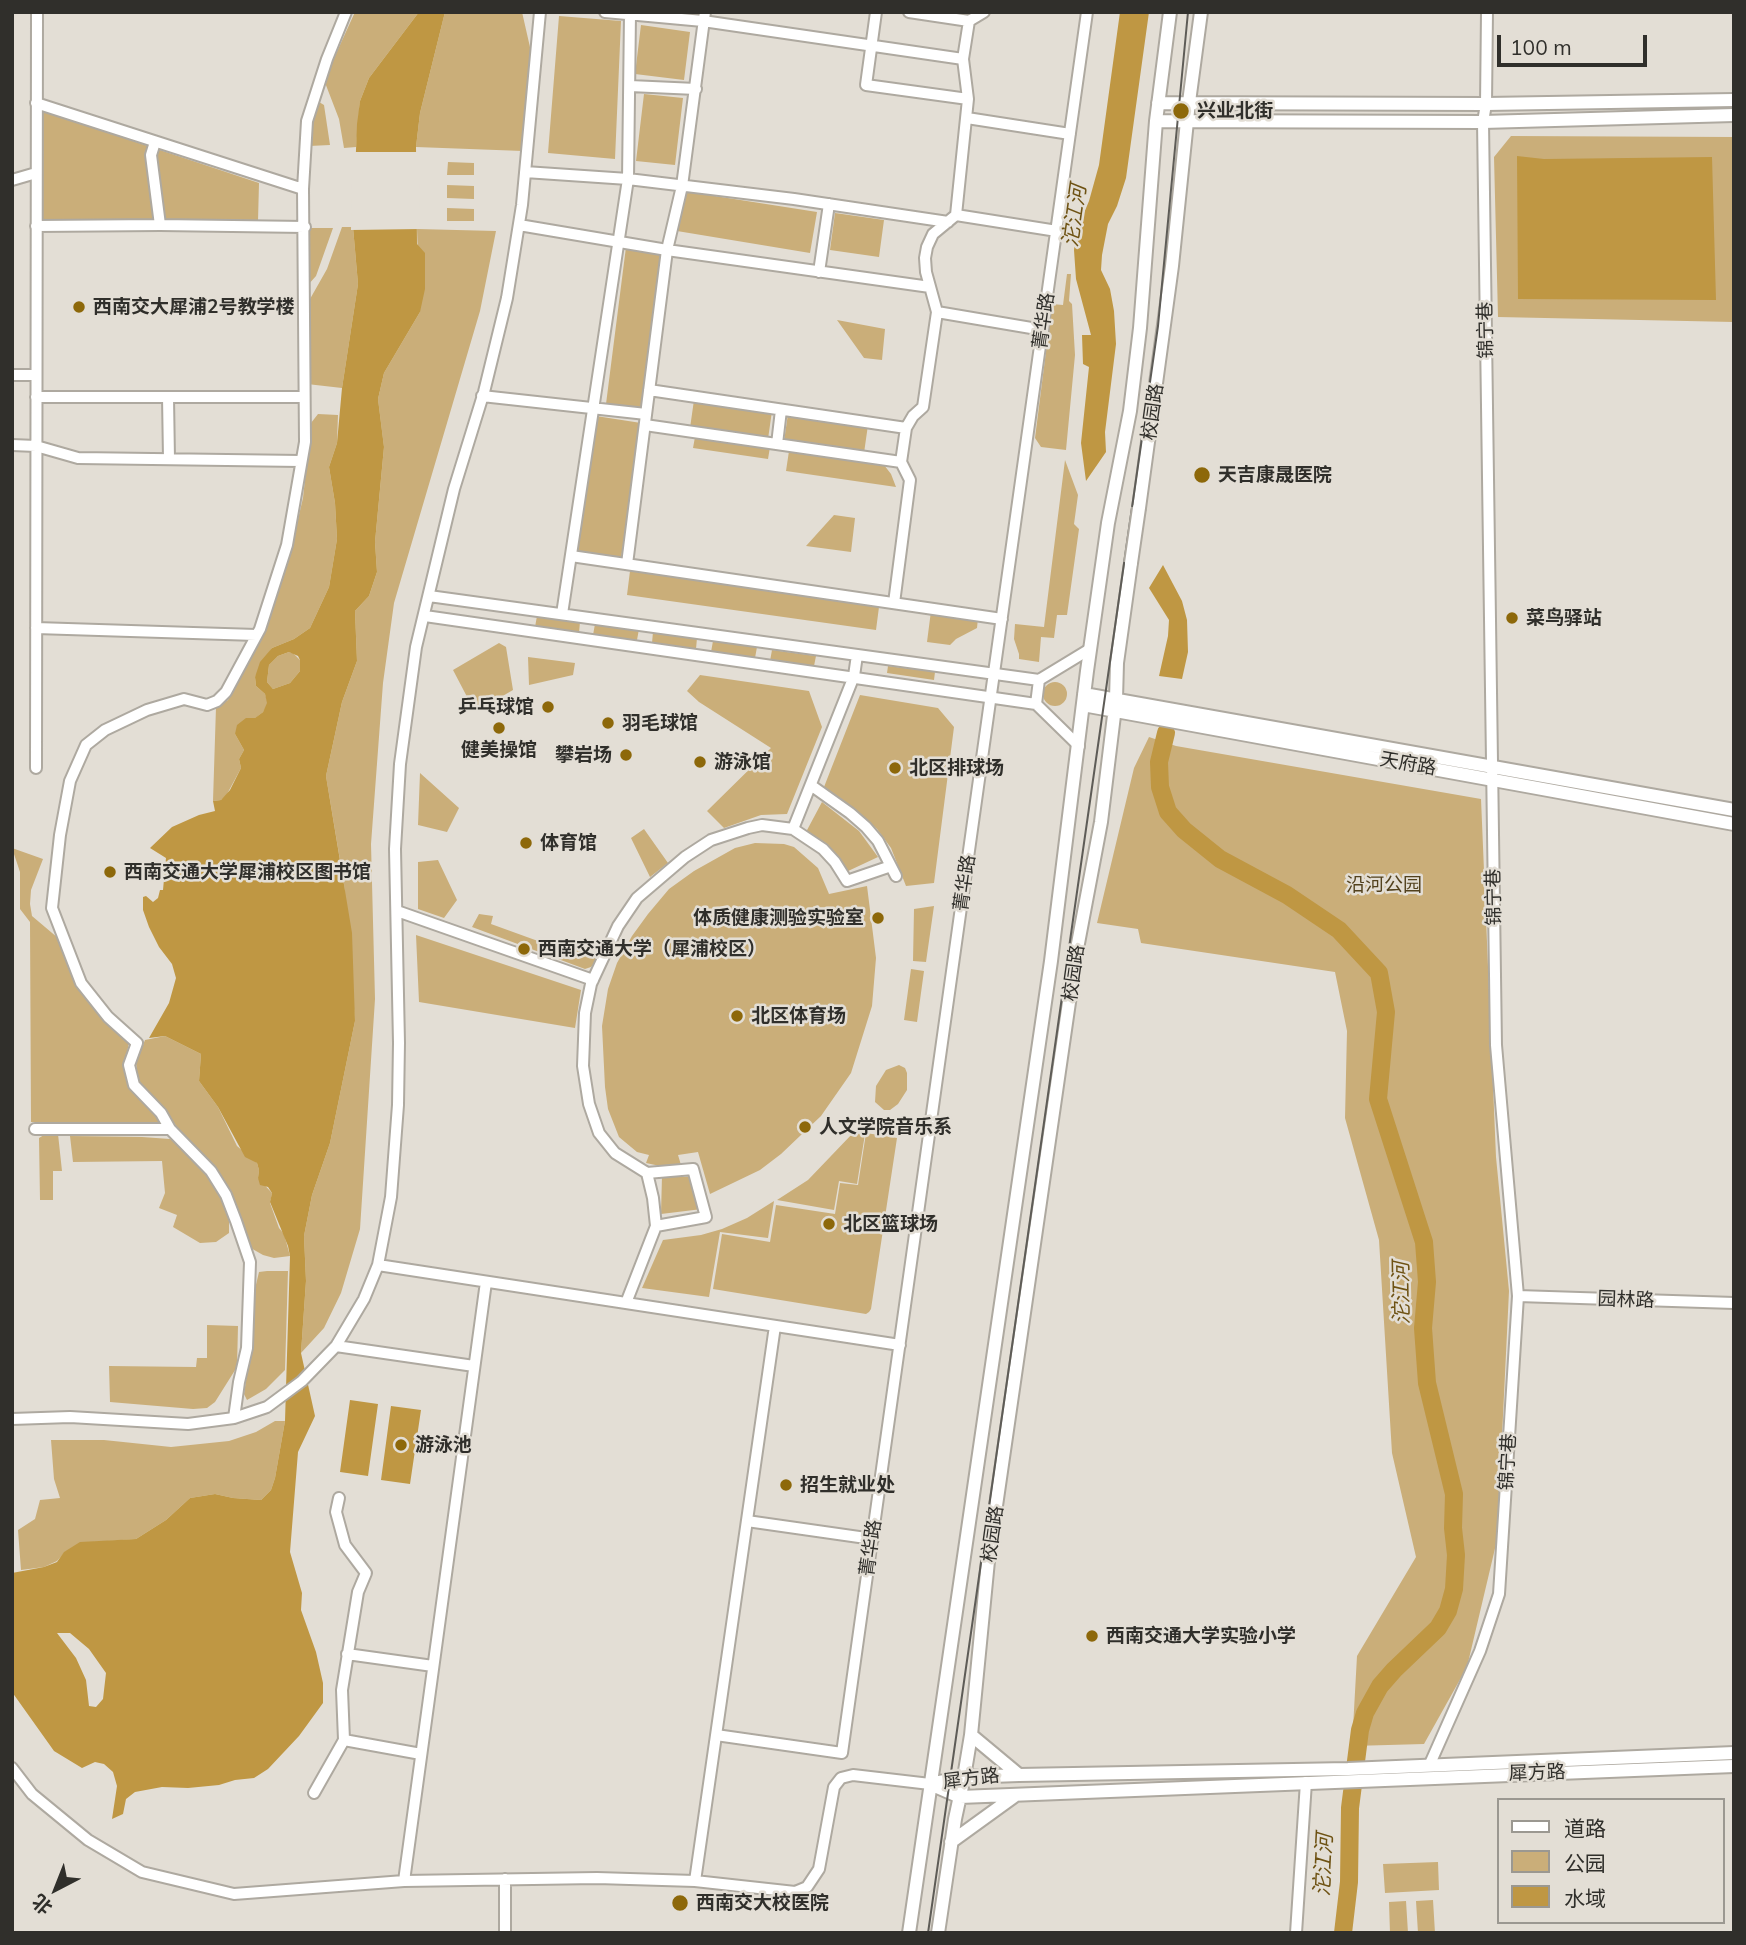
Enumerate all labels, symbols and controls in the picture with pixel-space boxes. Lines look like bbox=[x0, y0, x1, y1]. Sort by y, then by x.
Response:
scale bar bbox=[1501, 21, 1652, 65]
text: 100 m bbox=[1510, 34, 1572, 60]
place label: 兴业北街 bbox=[1197, 100, 1273, 122]
marker: 兴业北街 bbox=[1171, 101, 1191, 121]
water label: 沱江河 bbox=[1058, 183, 1092, 249]
street label: 菁华路 bbox=[1029, 291, 1059, 351]
place label: 西南交大犀浦2号教学楼 bbox=[93, 296, 294, 318]
marker: 西南交大犀浦2号教学楼 bbox=[71, 299, 87, 315]
street label: 锦宁巷 bbox=[1474, 301, 1498, 359]
street label: 校园路 bbox=[1138, 382, 1168, 442]
place label: 天吉康晟医院 bbox=[1218, 464, 1332, 486]
marker: 天吉康晟医院 bbox=[1192, 465, 1212, 485]
place label: 菜鸟驿站 bbox=[1526, 607, 1602, 629]
marker: 菜鸟驿站 bbox=[1504, 610, 1520, 626]
place label: 乒乓球馆 bbox=[458, 696, 534, 718]
marker: 乒乓球馆 bbox=[540, 699, 556, 715]
place label: 羽毛球馆 bbox=[622, 712, 698, 734]
marker: 羽毛球馆 bbox=[600, 715, 616, 731]
marker: 健美操馆 bbox=[491, 720, 507, 736]
place label: 健美操馆 bbox=[461, 739, 537, 761]
place label: 攀岩场 bbox=[555, 744, 612, 766]
marker: 攀岩场 bbox=[618, 747, 634, 763]
street label: 天府路 bbox=[1378, 748, 1438, 780]
place label: 游泳馆 bbox=[714, 751, 771, 773]
marker: 游泳馆 bbox=[692, 754, 708, 770]
place label: 北区排球场 bbox=[909, 757, 1004, 779]
marker: 北区排球场 bbox=[887, 760, 903, 776]
place label: 体育馆 bbox=[540, 832, 597, 854]
marker: 体育馆 bbox=[518, 835, 534, 851]
street label: 菁华路 bbox=[950, 853, 980, 913]
place label: 西南交通大学犀浦校区图书馆 bbox=[124, 861, 371, 883]
marker: 西南交通大学犀浦校区图书馆 bbox=[102, 864, 118, 880]
street label: 锦宁巷 bbox=[1482, 868, 1506, 926]
park label: 沿河公园 bbox=[1346, 874, 1422, 896]
place label: 体质健康测验实验室 bbox=[693, 907, 864, 929]
marker: 体质健康测验实验室 bbox=[870, 910, 886, 926]
place label: 西南交通大学（犀浦校区） bbox=[538, 938, 766, 960]
marker: 西南交通大学（犀浦校区） bbox=[516, 941, 532, 957]
street label: 校园路 bbox=[1059, 943, 1089, 1003]
place label: 北区体育场 bbox=[751, 1005, 846, 1027]
marker: 北区体育场 bbox=[729, 1008, 745, 1024]
place label: 人文学院音乐系 bbox=[819, 1116, 952, 1138]
marker: 人文学院音乐系 bbox=[797, 1119, 813, 1135]
place label: 北区篮球场 bbox=[843, 1213, 938, 1235]
marker: 北区篮球场 bbox=[821, 1216, 837, 1232]
water label: 沱江河 bbox=[1389, 1261, 1415, 1325]
street label: 园林路 bbox=[1597, 1288, 1655, 1312]
street label: 锦宁巷 bbox=[1495, 1433, 1521, 1491]
place label: 游泳池 bbox=[415, 1434, 472, 1456]
marker: 游泳池 bbox=[393, 1437, 409, 1453]
place label: 招生就业处 bbox=[800, 1474, 895, 1496]
marker: 招生就业处 bbox=[778, 1477, 794, 1493]
street label: 校园路 bbox=[978, 1504, 1008, 1564]
street label: 菁华路 bbox=[856, 1518, 886, 1578]
place label: 西南交通大学实验小学 bbox=[1106, 1625, 1296, 1647]
marker: 西南交通大学实验小学 bbox=[1084, 1628, 1100, 1644]
street label: 犀方路 bbox=[1508, 1761, 1566, 1785]
street label: 犀方路 bbox=[941, 1764, 1001, 1794]
legend bbox=[1498, 1798, 1725, 1924]
text: 道路 bbox=[1564, 1815, 1606, 1841]
water label: 沱江河 bbox=[1310, 1833, 1338, 1897]
text: 公园 bbox=[1564, 1850, 1606, 1876]
north arrow bbox=[21, 1854, 91, 1924]
text: 水域 bbox=[1564, 1885, 1606, 1911]
text: 北 bbox=[27, 1889, 57, 1920]
place label: 西南交大校医院 bbox=[696, 1892, 829, 1914]
marker: 西南交大校医院 bbox=[670, 1893, 690, 1913]

